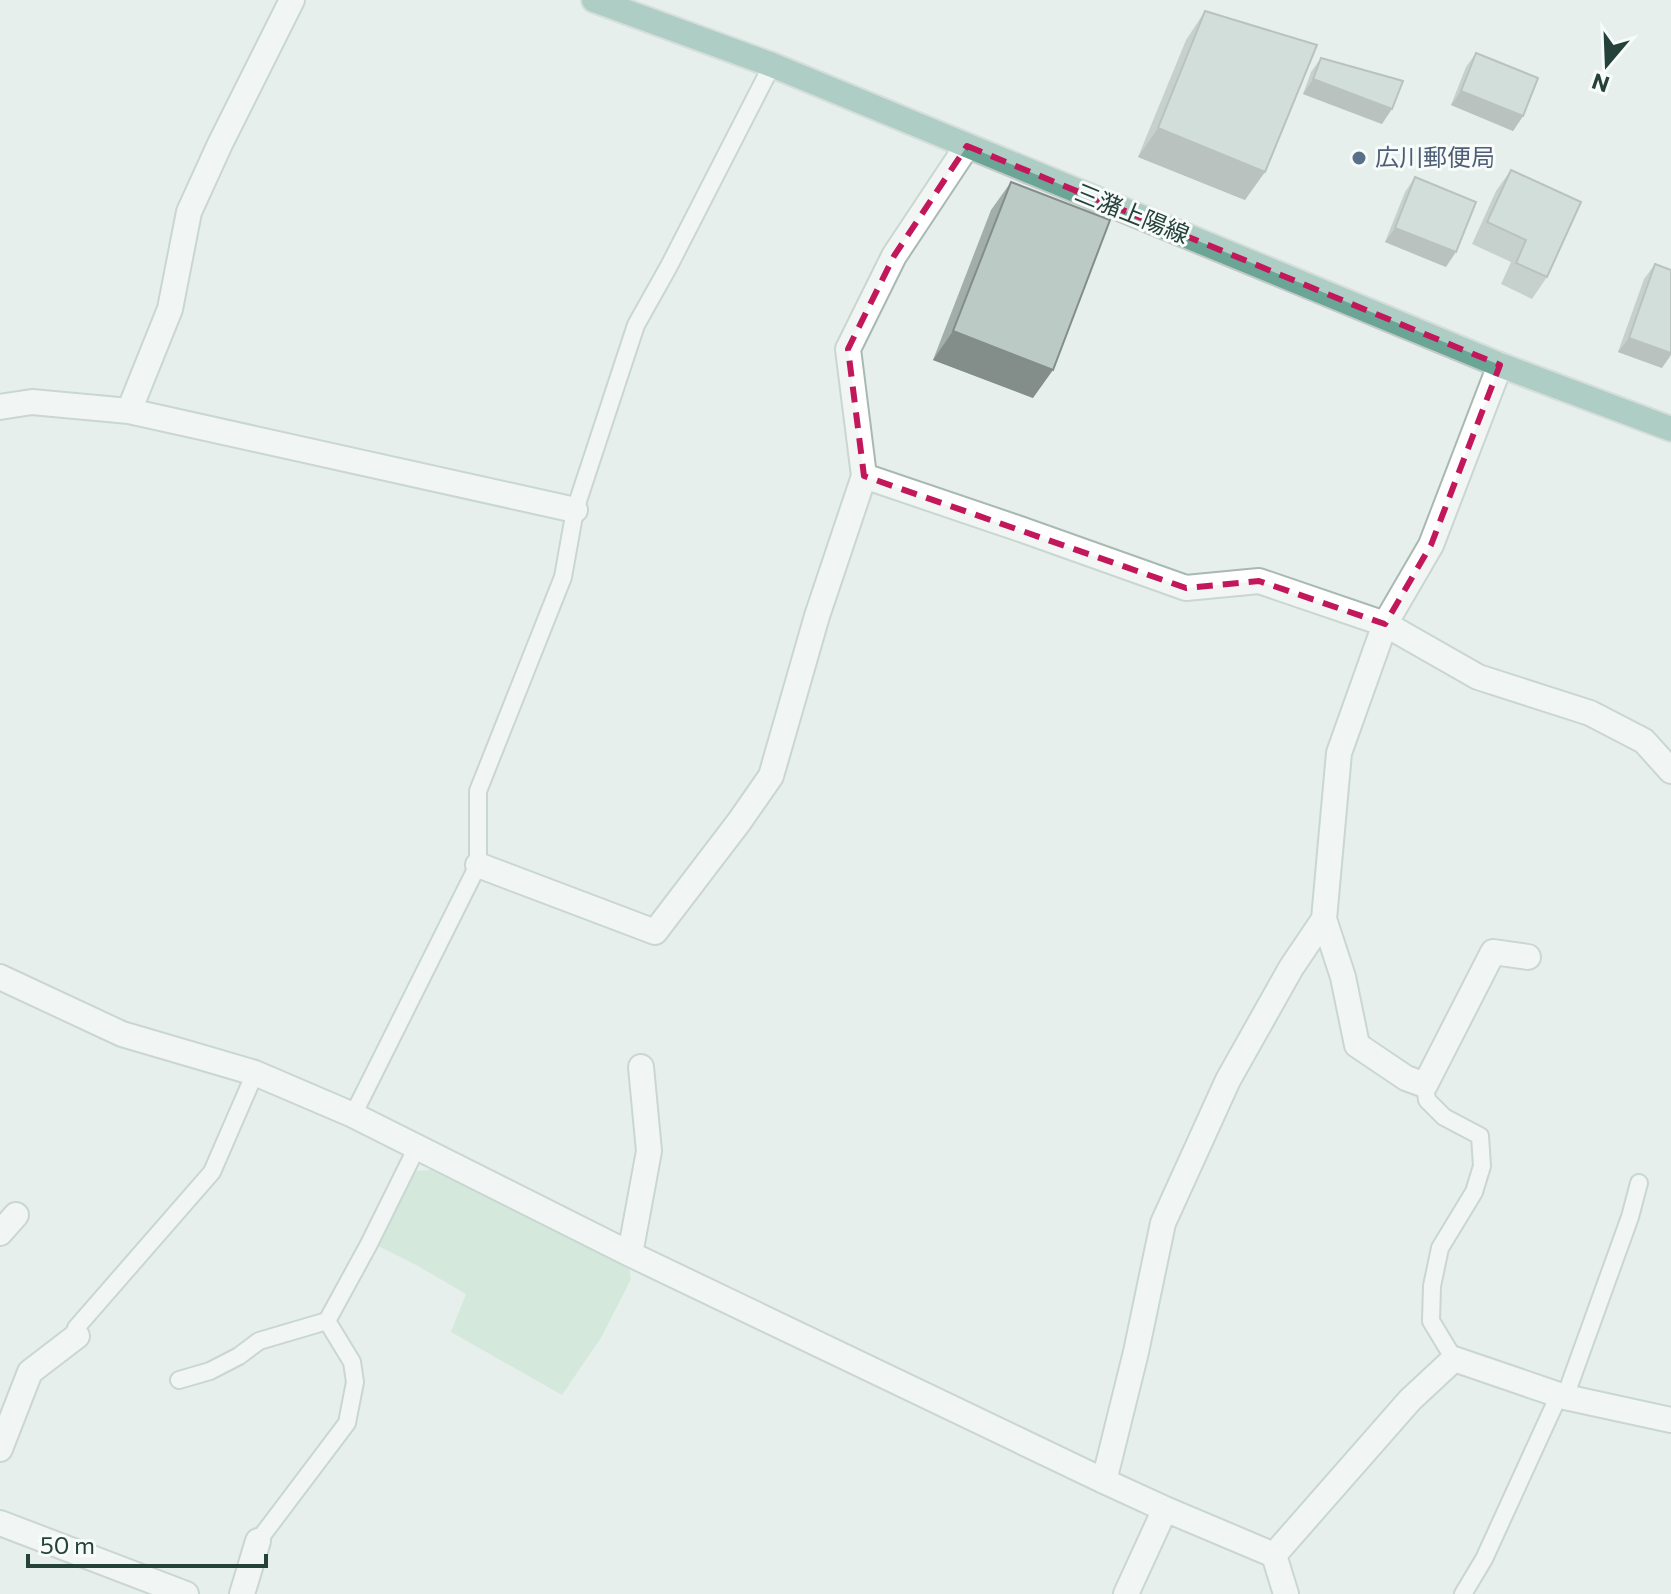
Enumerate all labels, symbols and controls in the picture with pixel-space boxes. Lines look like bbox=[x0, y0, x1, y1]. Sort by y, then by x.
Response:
north arrow bbox=[1567, 24, 1647, 104]
text: N bbox=[1588, 68, 1613, 99]
place label: 広川郵便局 bbox=[1375, 142, 1495, 171]
marker: 広川郵便局 bbox=[1350, 149, 1368, 167]
street label: 三潴上陽線 bbox=[1071, 177, 1194, 249]
scale bar bbox=[28, 1518, 266, 1568]
text: 50 m bbox=[40, 1530, 95, 1559]

